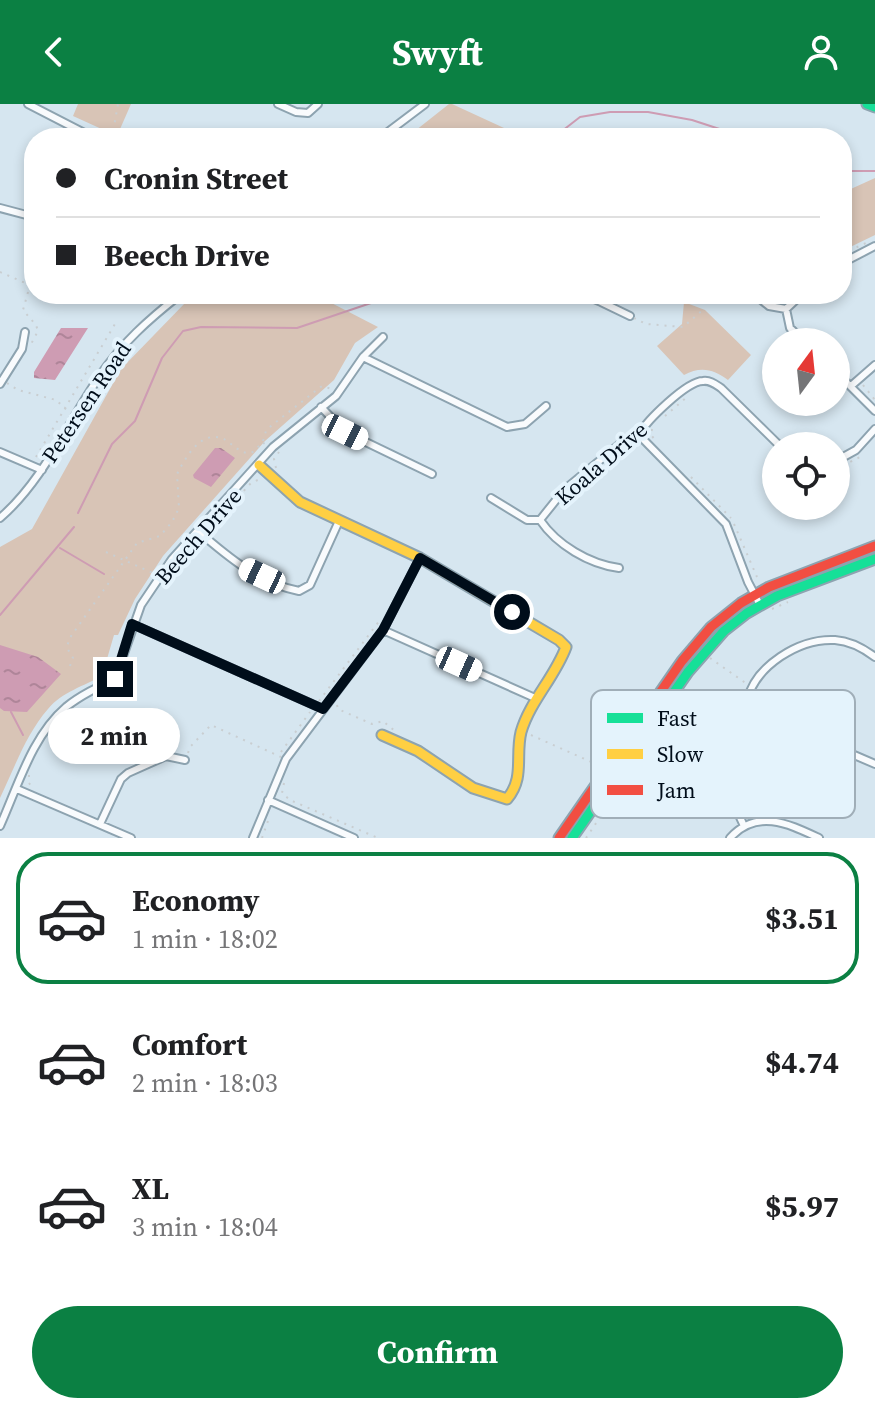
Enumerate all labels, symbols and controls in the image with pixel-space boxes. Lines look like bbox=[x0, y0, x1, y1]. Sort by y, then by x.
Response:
text: Swyft bbox=[392, 28, 483, 77]
icon: back bbox=[32, 30, 76, 74]
icon: person bbox=[799, 30, 843, 74]
text: Cronin Street bbox=[104, 158, 288, 199]
text: Beech Drive bbox=[104, 235, 270, 276]
north arrow bbox=[762, 328, 850, 416]
map controls bbox=[762, 328, 850, 520]
street label: Petersen Road bbox=[34, 335, 138, 469]
car bbox=[318, 411, 372, 453]
street label: Koala Drive bbox=[548, 415, 654, 511]
button: locate bbox=[762, 432, 850, 520]
street label: Beech Drive bbox=[148, 482, 248, 590]
car bbox=[235, 555, 289, 597]
route start bbox=[494, 594, 530, 630]
car bbox=[432, 643, 486, 685]
route end bbox=[97, 661, 133, 697]
legend bbox=[591, 690, 855, 818]
text: Fast bbox=[657, 703, 698, 733]
callout: 2 min bbox=[49, 707, 181, 763]
text: 2 min bbox=[80, 718, 148, 754]
text: Slow bbox=[657, 739, 704, 769]
text: Jam bbox=[656, 775, 696, 805]
text: Economy bbox=[132, 880, 260, 921]
icon: car bbox=[36, 882, 108, 954]
text: $3.51 bbox=[765, 898, 839, 939]
text: 1 min · 18:02 bbox=[132, 921, 278, 957]
text: Comfort bbox=[132, 1024, 247, 1065]
icon: car bbox=[36, 1026, 108, 1098]
text: $4.74 bbox=[765, 1042, 839, 1083]
text: 2 min · 18:03 bbox=[132, 1065, 278, 1101]
text: XL bbox=[132, 1168, 169, 1209]
icon: car bbox=[36, 1170, 108, 1242]
text: $5.97 bbox=[765, 1186, 839, 1227]
text: 3 min · 18:04 bbox=[132, 1209, 278, 1245]
button: Confirm bbox=[32, 1306, 843, 1398]

